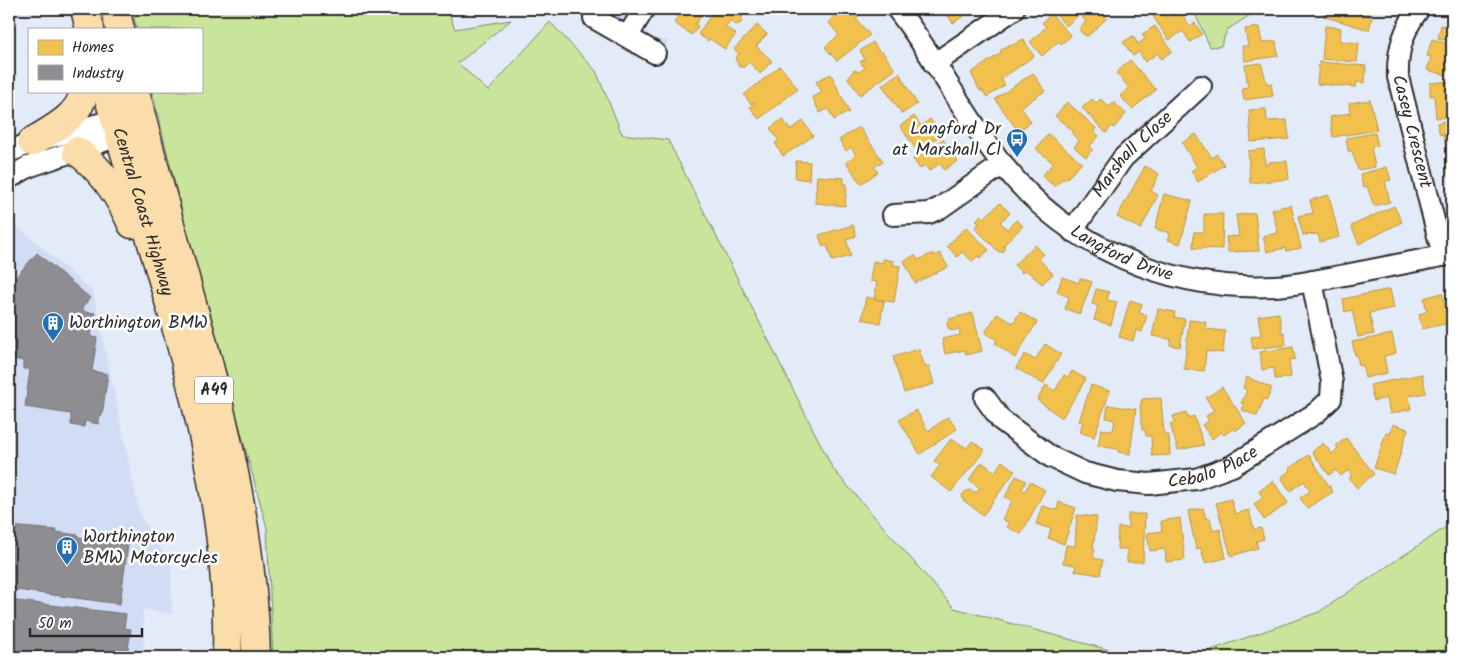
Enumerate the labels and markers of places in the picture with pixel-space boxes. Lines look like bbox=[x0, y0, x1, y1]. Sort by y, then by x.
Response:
place label: Langford Dr at Marshall Cl bbox=[893, 115, 1002, 165]
bus stop icon: Langford Dr at Marshall Cl bbox=[1005, 127, 1029, 158]
place label: Worthington BMW bbox=[69, 309, 208, 338]
building icon: Worthington BMW bbox=[41, 311, 65, 342]
place label: Worthington BMW Motorcycles bbox=[83, 523, 218, 573]
building icon: Worthington BMW Motorcycles bbox=[55, 535, 79, 566]

